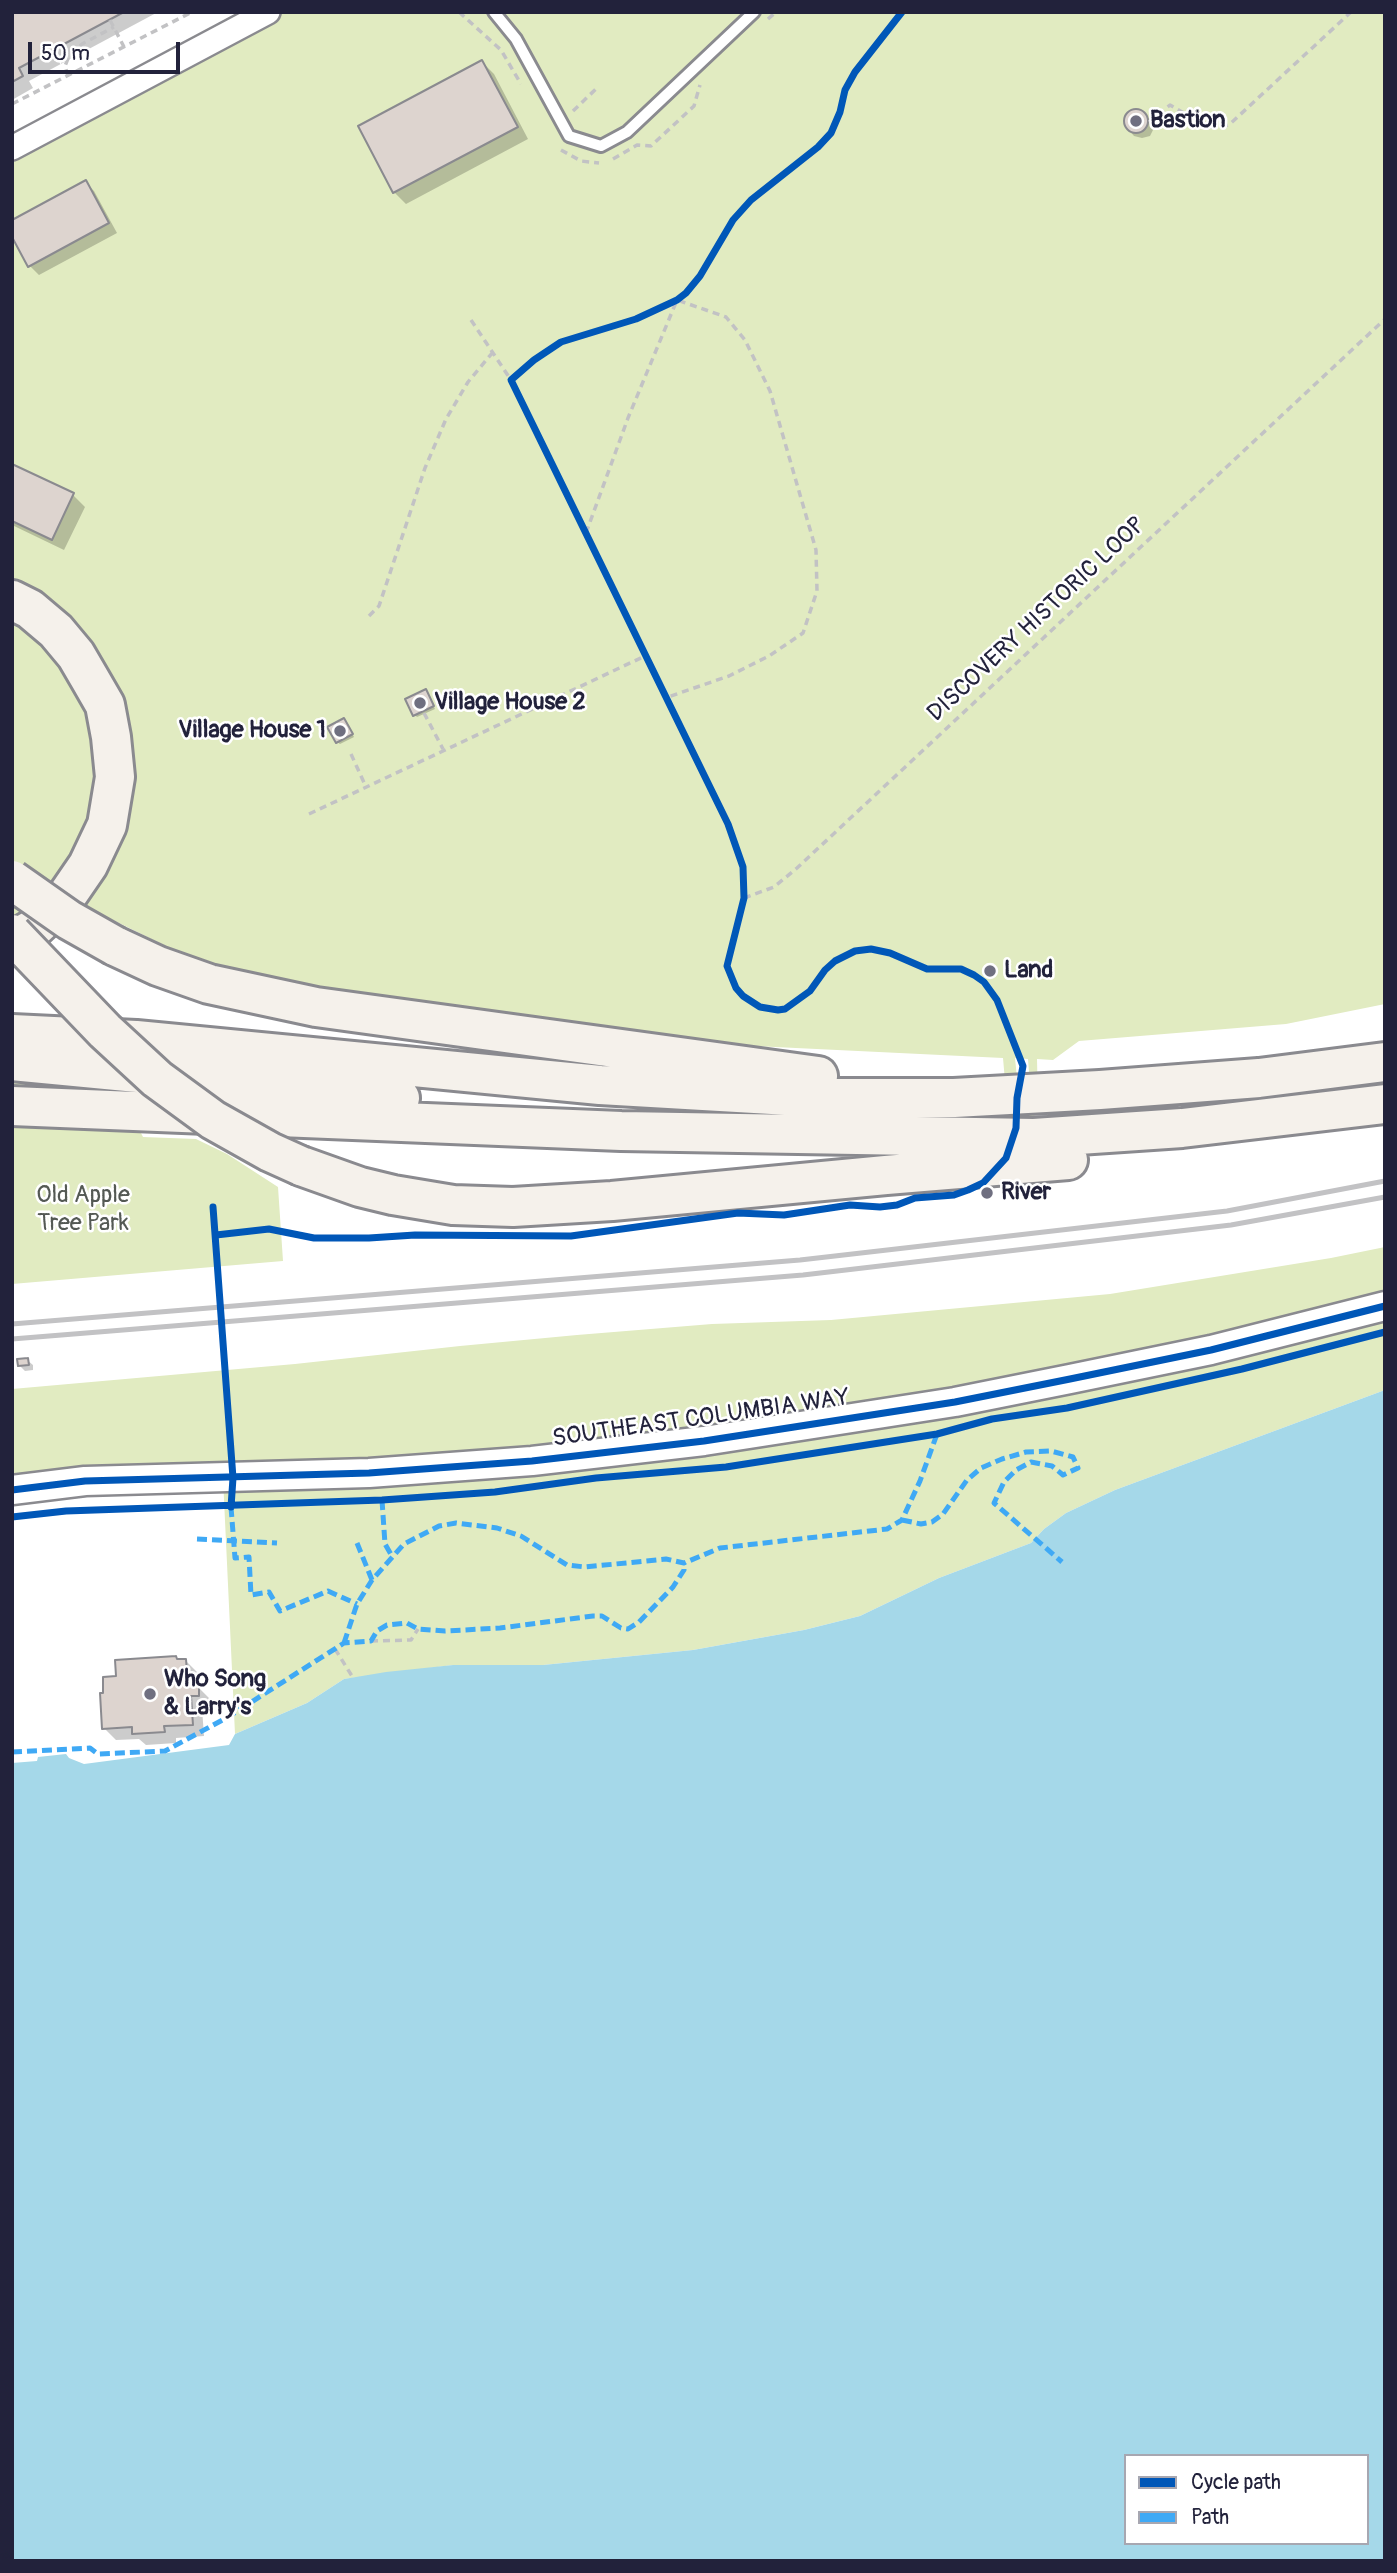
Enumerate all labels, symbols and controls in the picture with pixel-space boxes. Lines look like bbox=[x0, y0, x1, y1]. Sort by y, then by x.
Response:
scale bar bbox=[32, 28, 184, 72]
text: 50 m bbox=[41, 40, 90, 67]
place label: Bastion bbox=[1150, 107, 1226, 135]
marker: Bastion bbox=[1128, 113, 1144, 129]
street label: DISCOVERY HISTORIC LOOP bbox=[922, 512, 1152, 728]
place label: Village House 2 bbox=[434, 689, 586, 717]
marker: Village House 2 bbox=[412, 695, 428, 711]
place label: Village House 1 bbox=[178, 717, 326, 745]
marker: Village House 1 bbox=[332, 723, 348, 739]
place label: Land bbox=[1004, 957, 1053, 985]
marker: Land bbox=[982, 963, 998, 979]
place label: River bbox=[1001, 1179, 1051, 1207]
park label: Old Apple Tree Park bbox=[36, 1182, 130, 1238]
marker: River bbox=[979, 1185, 995, 1201]
street label: SOUTHEAST COLUMBIA WAY bbox=[551, 1384, 851, 1454]
place label: Who Song & Larry's bbox=[164, 1666, 266, 1722]
marker: Who Song & Larry's bbox=[142, 1686, 158, 1702]
legend bbox=[1124, 2454, 1369, 2545]
text: Cycle path bbox=[1191, 2469, 1281, 2496]
text: Path bbox=[1191, 2504, 1229, 2531]

